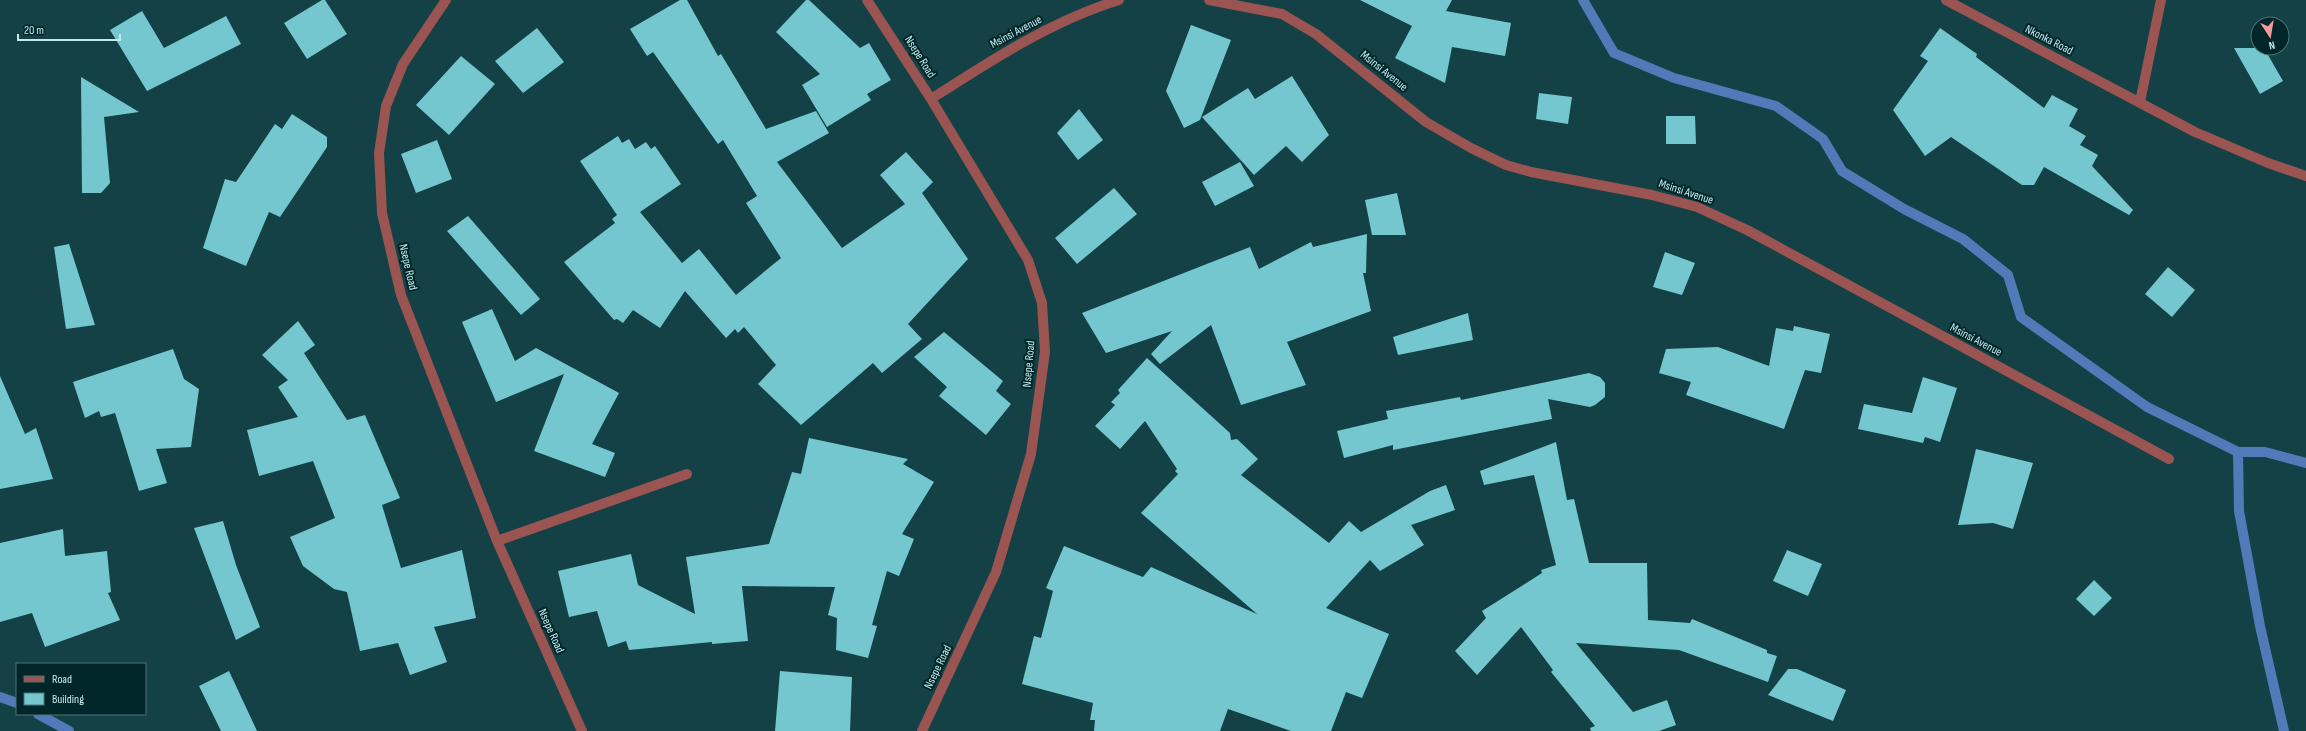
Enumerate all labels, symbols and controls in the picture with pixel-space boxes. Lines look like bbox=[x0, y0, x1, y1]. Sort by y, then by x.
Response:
street label: Msinsi Avenue bbox=[987, 12, 1045, 52]
scale bar bbox=[18, 16, 120, 42]
north arrow bbox=[2250, 16, 2290, 56]
street label: Nkonka Road bbox=[2023, 22, 2075, 58]
text: 20 m bbox=[24, 23, 44, 38]
street label: Nsepe Road bbox=[901, 33, 939, 81]
text: N bbox=[2268, 38, 2276, 52]
street label: Msinsi Avenue bbox=[1357, 47, 1411, 95]
street label: Msinsi Avenue bbox=[1657, 176, 1715, 208]
street label: Nsepe Road bbox=[395, 242, 421, 292]
street label: Msinsi Avenue bbox=[1947, 320, 2005, 360]
street label: Nsepe Road bbox=[1019, 340, 1039, 388]
street label: Nsepe Road bbox=[535, 607, 567, 655]
street label: Nsepe Road bbox=[921, 643, 955, 691]
legend bbox=[16, 663, 146, 715]
text: Road bbox=[52, 672, 72, 687]
text: Building bbox=[52, 692, 84, 707]

